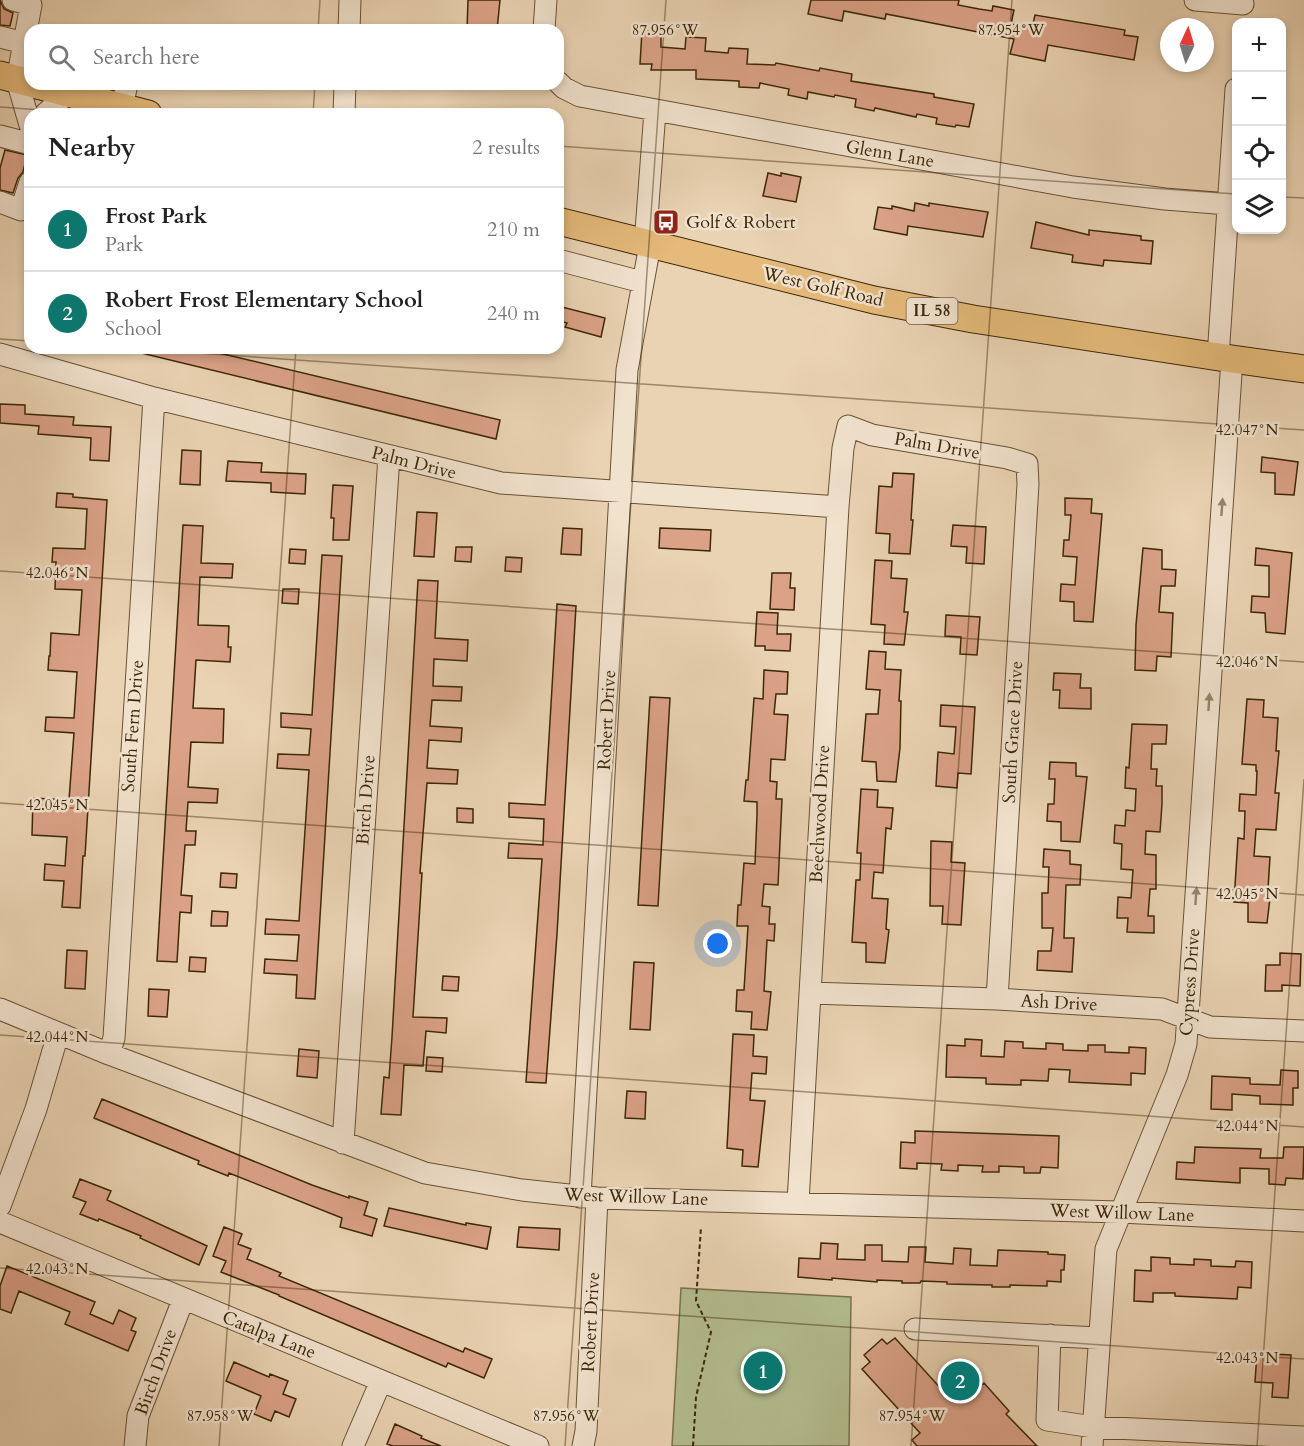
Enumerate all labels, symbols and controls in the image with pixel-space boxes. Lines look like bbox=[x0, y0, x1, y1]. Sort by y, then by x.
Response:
north arrow bbox=[1160, 18, 1214, 72]
map controls bbox=[1232, 18, 1286, 234]
button: + bbox=[1232, 18, 1286, 72]
text: 87.956°W bbox=[632, 20, 699, 40]
text: 87.954°W bbox=[978, 20, 1045, 40]
search box bbox=[24, 24, 564, 90]
icon: search bbox=[45, 41, 78, 74]
text: Search here bbox=[93, 42, 200, 72]
button: − bbox=[1232, 72, 1286, 126]
button: locate bbox=[1232, 126, 1286, 180]
text: Nearby bbox=[48, 130, 136, 165]
text: 2 results bbox=[472, 134, 540, 161]
street label: Glenn Lane bbox=[844, 134, 936, 174]
button: layers bbox=[1232, 180, 1286, 234]
text: Frost Park bbox=[105, 201, 207, 231]
bus stop icon: Golf & Robert bbox=[651, 207, 681, 237]
place label: Golf & Robert bbox=[686, 210, 796, 235]
text: 1 bbox=[62, 216, 73, 243]
text: 210 m bbox=[487, 216, 540, 243]
text: Park bbox=[105, 231, 143, 258]
street label: West Golf Road bbox=[759, 261, 886, 313]
text: Robert Frost Elementary School bbox=[105, 285, 423, 315]
road number: IL 58 bbox=[906, 298, 958, 324]
text: 2 bbox=[62, 300, 73, 327]
text: 240 m bbox=[487, 300, 540, 327]
text: School bbox=[105, 315, 162, 342]
text: 42.047°N bbox=[1216, 420, 1279, 440]
street label: Palm Drive bbox=[892, 426, 982, 466]
street label: Palm Drive bbox=[369, 440, 459, 486]
one-way arrow bbox=[1217, 497, 1227, 516]
text: 42.046°N bbox=[26, 563, 89, 583]
text: 42.046°N bbox=[1216, 652, 1279, 672]
street label: South Fern Drive bbox=[116, 659, 150, 793]
street label: South Grace Drive bbox=[997, 660, 1029, 804]
street label: Robert Drive bbox=[592, 669, 622, 771]
one-way arrow bbox=[1204, 692, 1214, 711]
street label: Beechwood Drive bbox=[804, 744, 836, 884]
street label: Birch Drive bbox=[350, 754, 382, 846]
text: 42.045°N bbox=[26, 795, 89, 815]
text: 42.045°N bbox=[1216, 884, 1279, 904]
one-way arrow bbox=[1191, 887, 1201, 906]
street label: Cypress Drive bbox=[1174, 927, 1206, 1037]
your location bbox=[703, 929, 732, 958]
street label: Ash Drive bbox=[1020, 989, 1098, 1017]
text: 42.044°N bbox=[26, 1027, 89, 1047]
text: 42.044°N bbox=[1216, 1116, 1279, 1136]
street label: West Willow Lane bbox=[562, 1182, 709, 1212]
street label: West Willow Lane bbox=[1048, 1198, 1195, 1228]
text: 42.043°N bbox=[26, 1259, 89, 1279]
street label: Robert Drive bbox=[576, 1271, 606, 1373]
street label: Catalpa Lane bbox=[218, 1305, 320, 1365]
street label: Birch Drive bbox=[129, 1325, 183, 1419]
pin: 1 bbox=[744, 1348, 783, 1394]
text: 42.043°N bbox=[1216, 1348, 1279, 1368]
pin: 2 bbox=[940, 1358, 980, 1404]
text: 87.958°W bbox=[187, 1406, 254, 1426]
text: 87.956°W bbox=[533, 1406, 600, 1426]
text: 87.954°W bbox=[879, 1406, 946, 1426]

